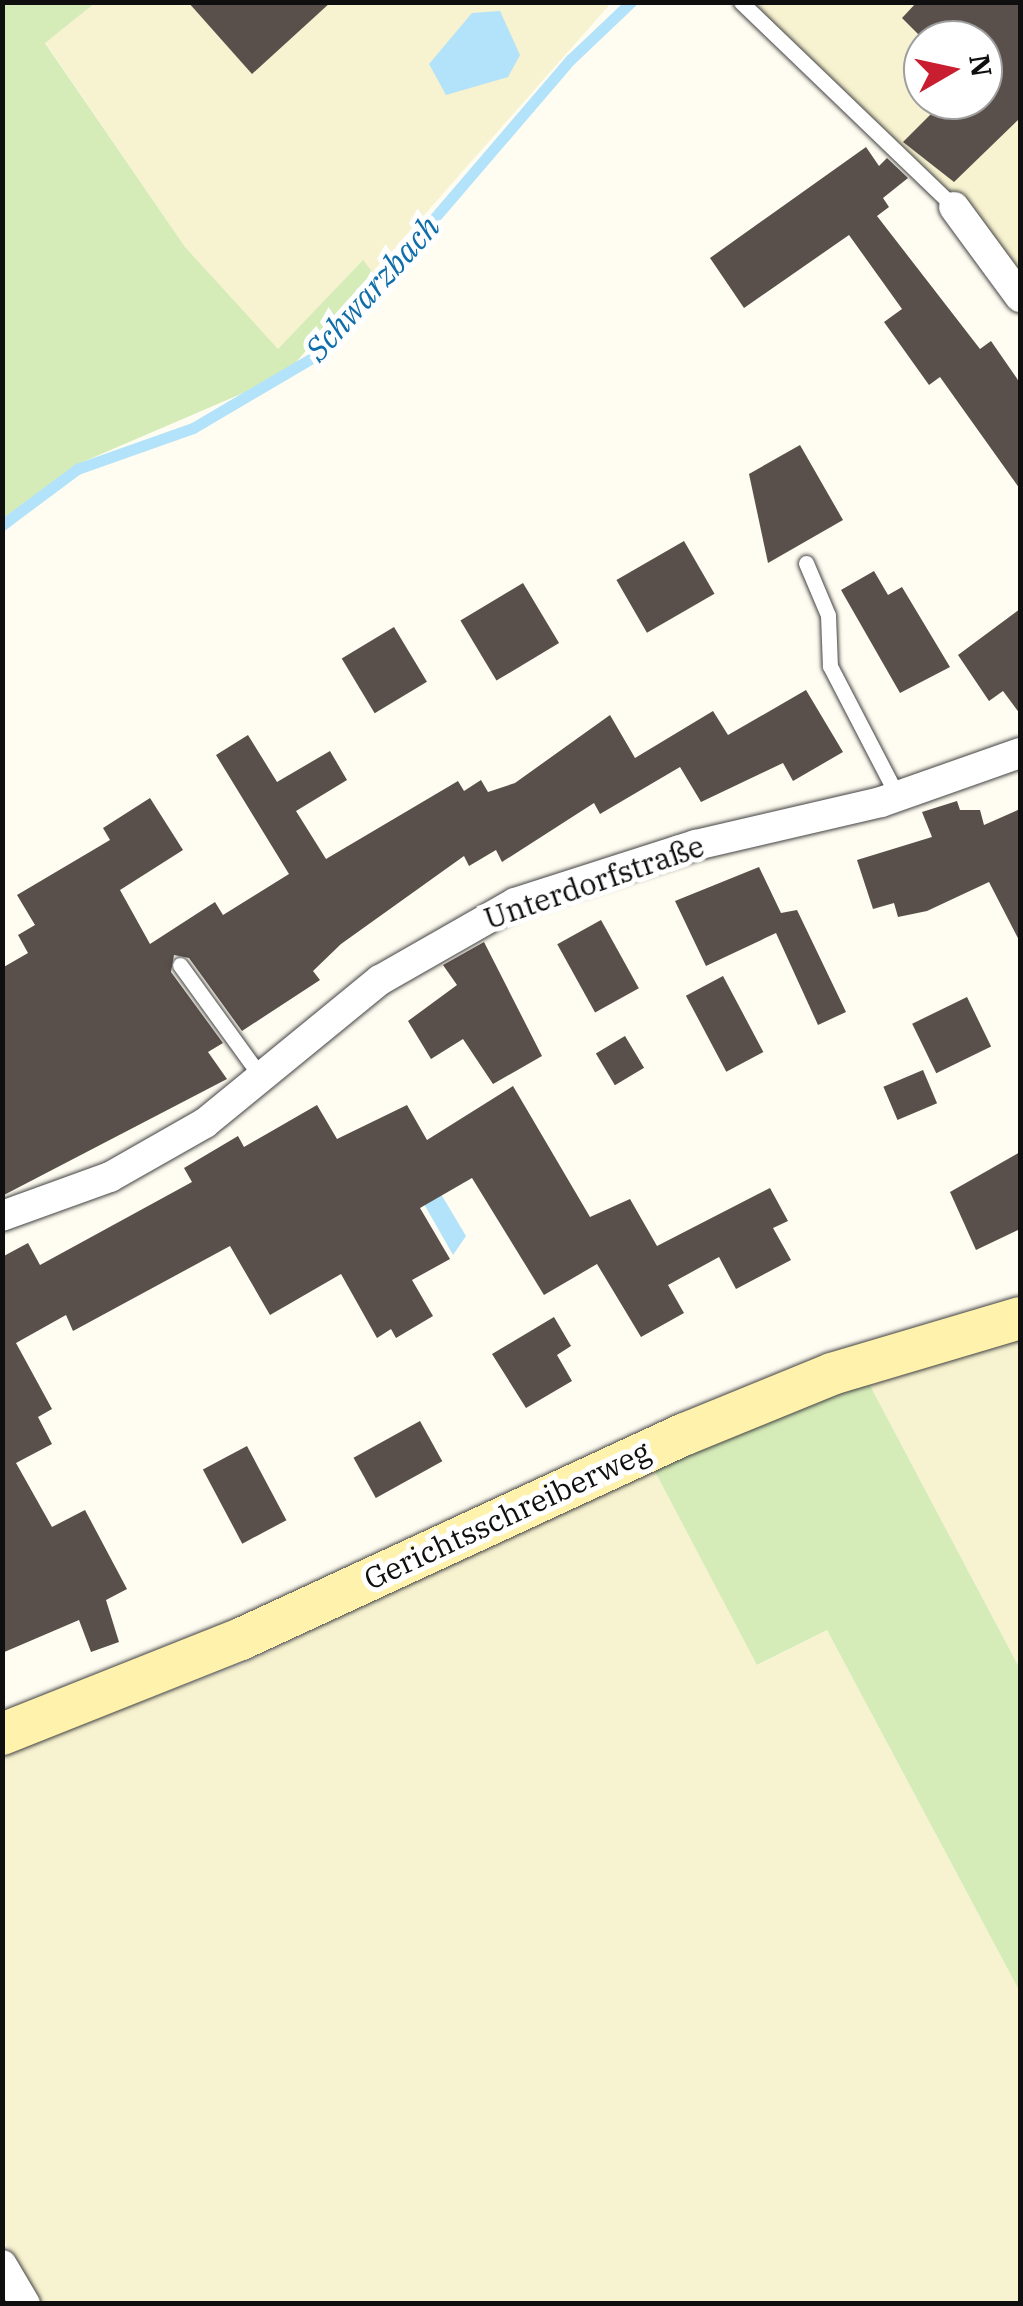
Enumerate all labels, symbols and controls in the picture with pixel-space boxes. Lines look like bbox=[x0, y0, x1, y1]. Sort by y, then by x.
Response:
north arrow bbox=[903, 20, 1003, 120]
text: N bbox=[961, 52, 1001, 79]
water label: Schwarzbach bbox=[297, 208, 447, 368]
street label: Unterdorfstraße bbox=[479, 827, 709, 937]
street label: Gerichtsschreiberweg bbox=[358, 1433, 656, 1597]

